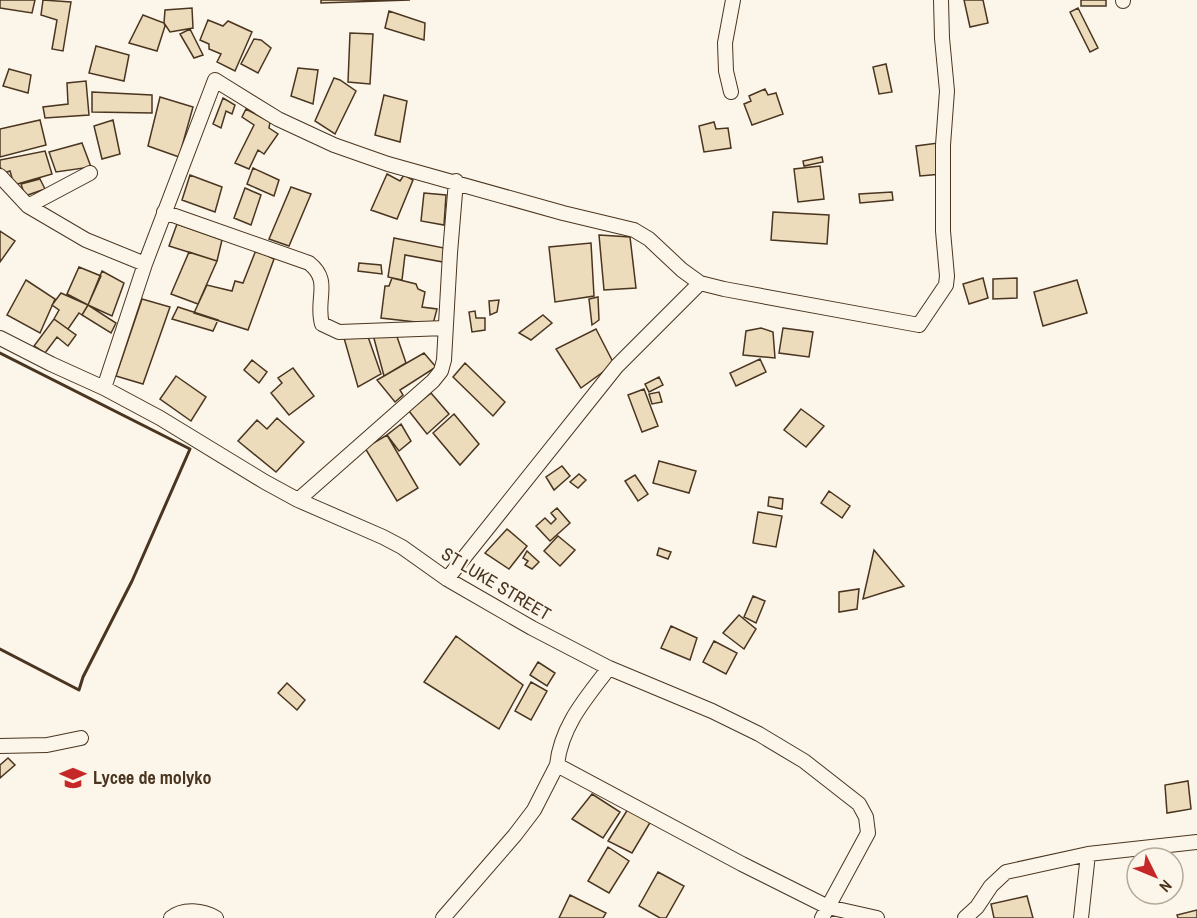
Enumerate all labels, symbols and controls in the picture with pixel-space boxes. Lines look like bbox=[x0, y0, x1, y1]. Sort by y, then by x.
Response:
street label: ST LUKE STREET bbox=[437, 541, 556, 626]
school or university icon: Lycee de molyko bbox=[58, 763, 88, 793]
place label: Lycee de molyko bbox=[93, 765, 211, 790]
north arrow bbox=[1125, 846, 1185, 906]
text: N bbox=[1155, 875, 1177, 897]

